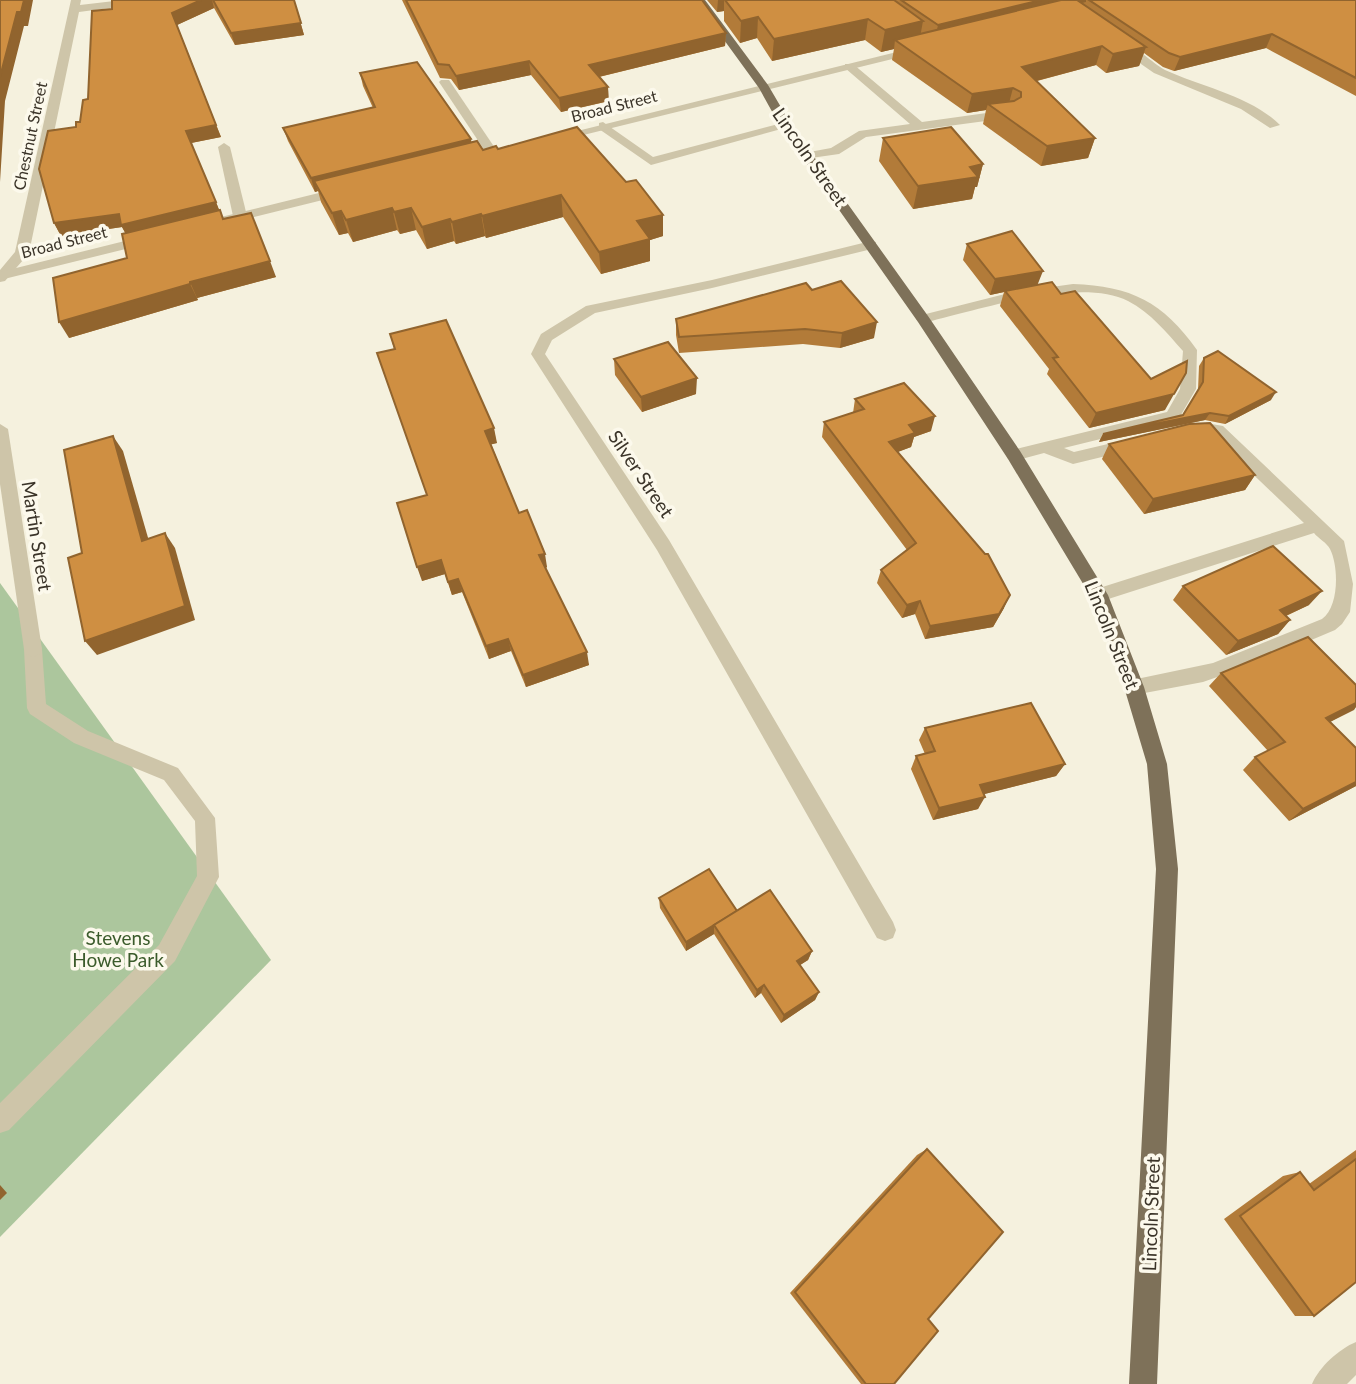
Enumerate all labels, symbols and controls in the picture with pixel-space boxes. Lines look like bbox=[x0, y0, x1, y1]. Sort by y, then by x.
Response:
street label: Chestnut Street bbox=[9, 80, 50, 192]
street label: Broad Street bbox=[569, 86, 659, 125]
street label: Lincoln Street bbox=[768, 103, 853, 210]
street label: Broad Street bbox=[19, 222, 109, 261]
street label: Silver Street bbox=[604, 426, 679, 522]
street label: Martin Street bbox=[17, 479, 58, 593]
street label: Lincoln Street bbox=[1080, 577, 1145, 692]
park label: Stevens Howe Park bbox=[72, 926, 164, 971]
street label: Lincoln Street bbox=[1137, 1156, 1164, 1272]

